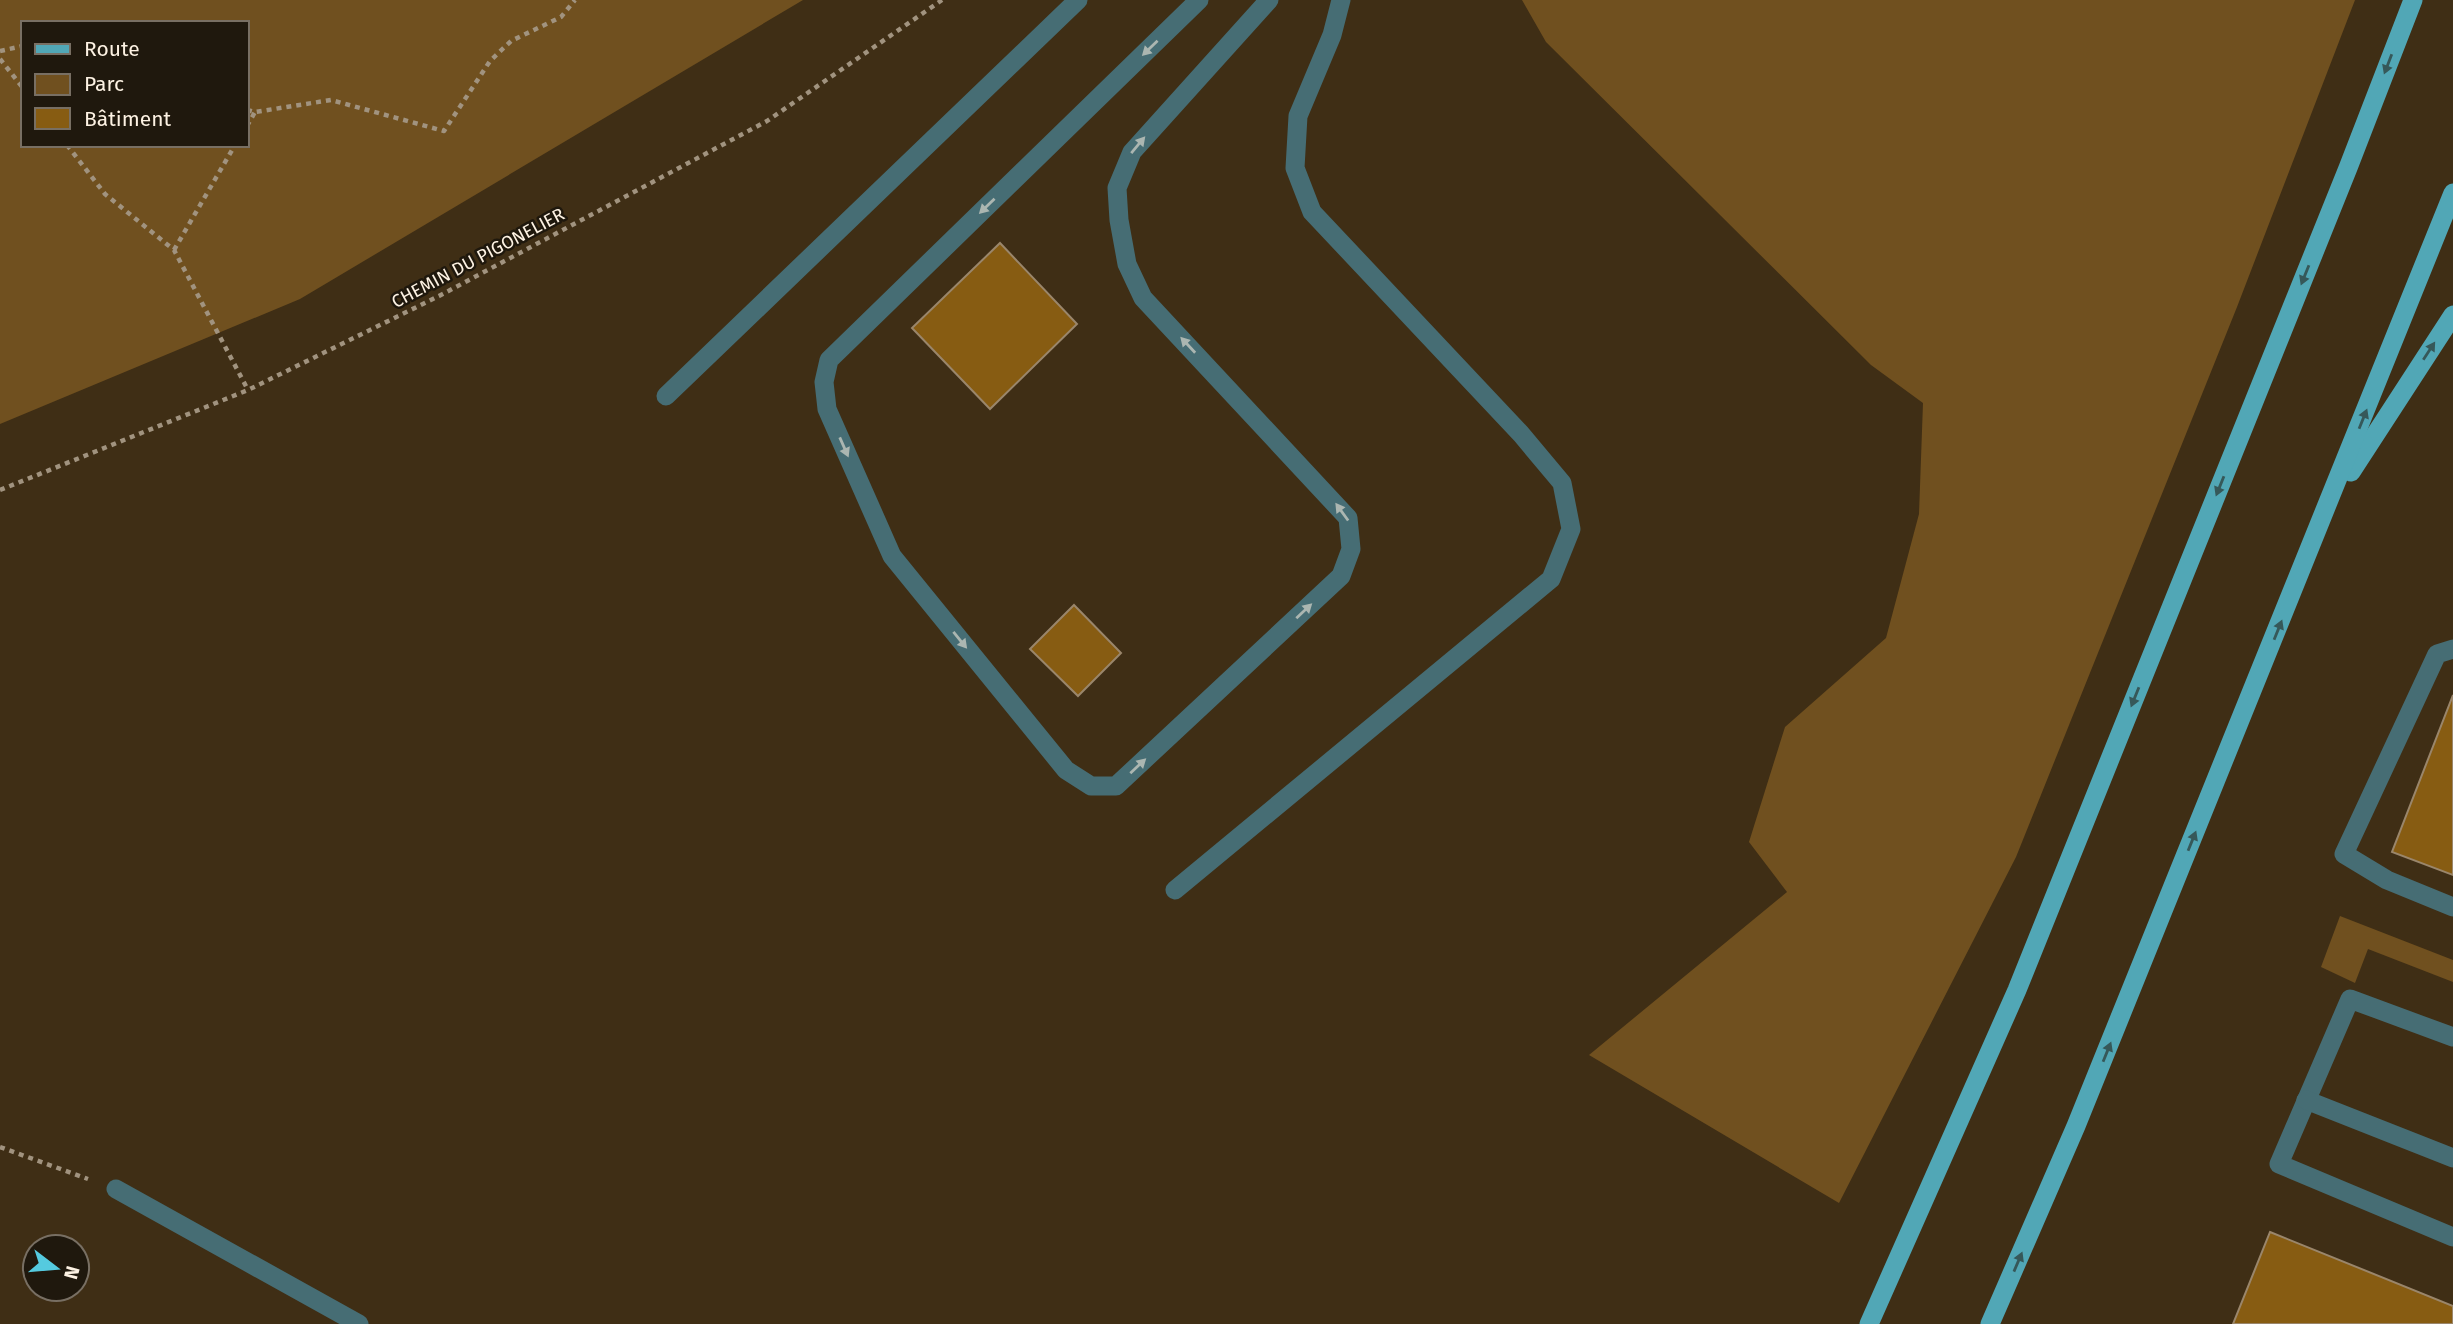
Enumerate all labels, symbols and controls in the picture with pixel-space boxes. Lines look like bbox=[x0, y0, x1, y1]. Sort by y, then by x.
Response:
legend bbox=[21, 21, 248, 147]
text: Route bbox=[84, 36, 140, 62]
one-way arrow bbox=[1141, 39, 1158, 56]
one-way arrow bbox=[2383, 53, 2394, 74]
text: Parc bbox=[84, 71, 124, 97]
text: Bâtiment bbox=[84, 106, 171, 132]
one-way arrow bbox=[1131, 137, 1146, 155]
one-way arrow bbox=[979, 198, 996, 214]
street label: CHEMIN DU PIGONELIER bbox=[388, 203, 568, 313]
one-way arrow bbox=[2299, 265, 2310, 286]
one-way arrow bbox=[1179, 337, 1196, 354]
one-way arrow bbox=[2422, 342, 2435, 361]
one-way arrow bbox=[2357, 408, 2368, 429]
one-way arrow bbox=[838, 437, 850, 457]
one-way arrow bbox=[2214, 476, 2225, 497]
one-way arrow bbox=[1335, 503, 1349, 522]
one-way arrow bbox=[1295, 603, 1312, 619]
one-way arrow bbox=[2272, 620, 2283, 641]
one-way arrow bbox=[952, 631, 968, 649]
one-way arrow bbox=[2129, 687, 2140, 708]
one-way arrow bbox=[1129, 759, 1146, 775]
one-way arrow bbox=[2187, 831, 2198, 852]
one-way arrow bbox=[2101, 1041, 2112, 1062]
north arrow bbox=[21, 1233, 91, 1303]
one-way arrow bbox=[2013, 1251, 2024, 1272]
text: N bbox=[59, 1263, 85, 1282]

